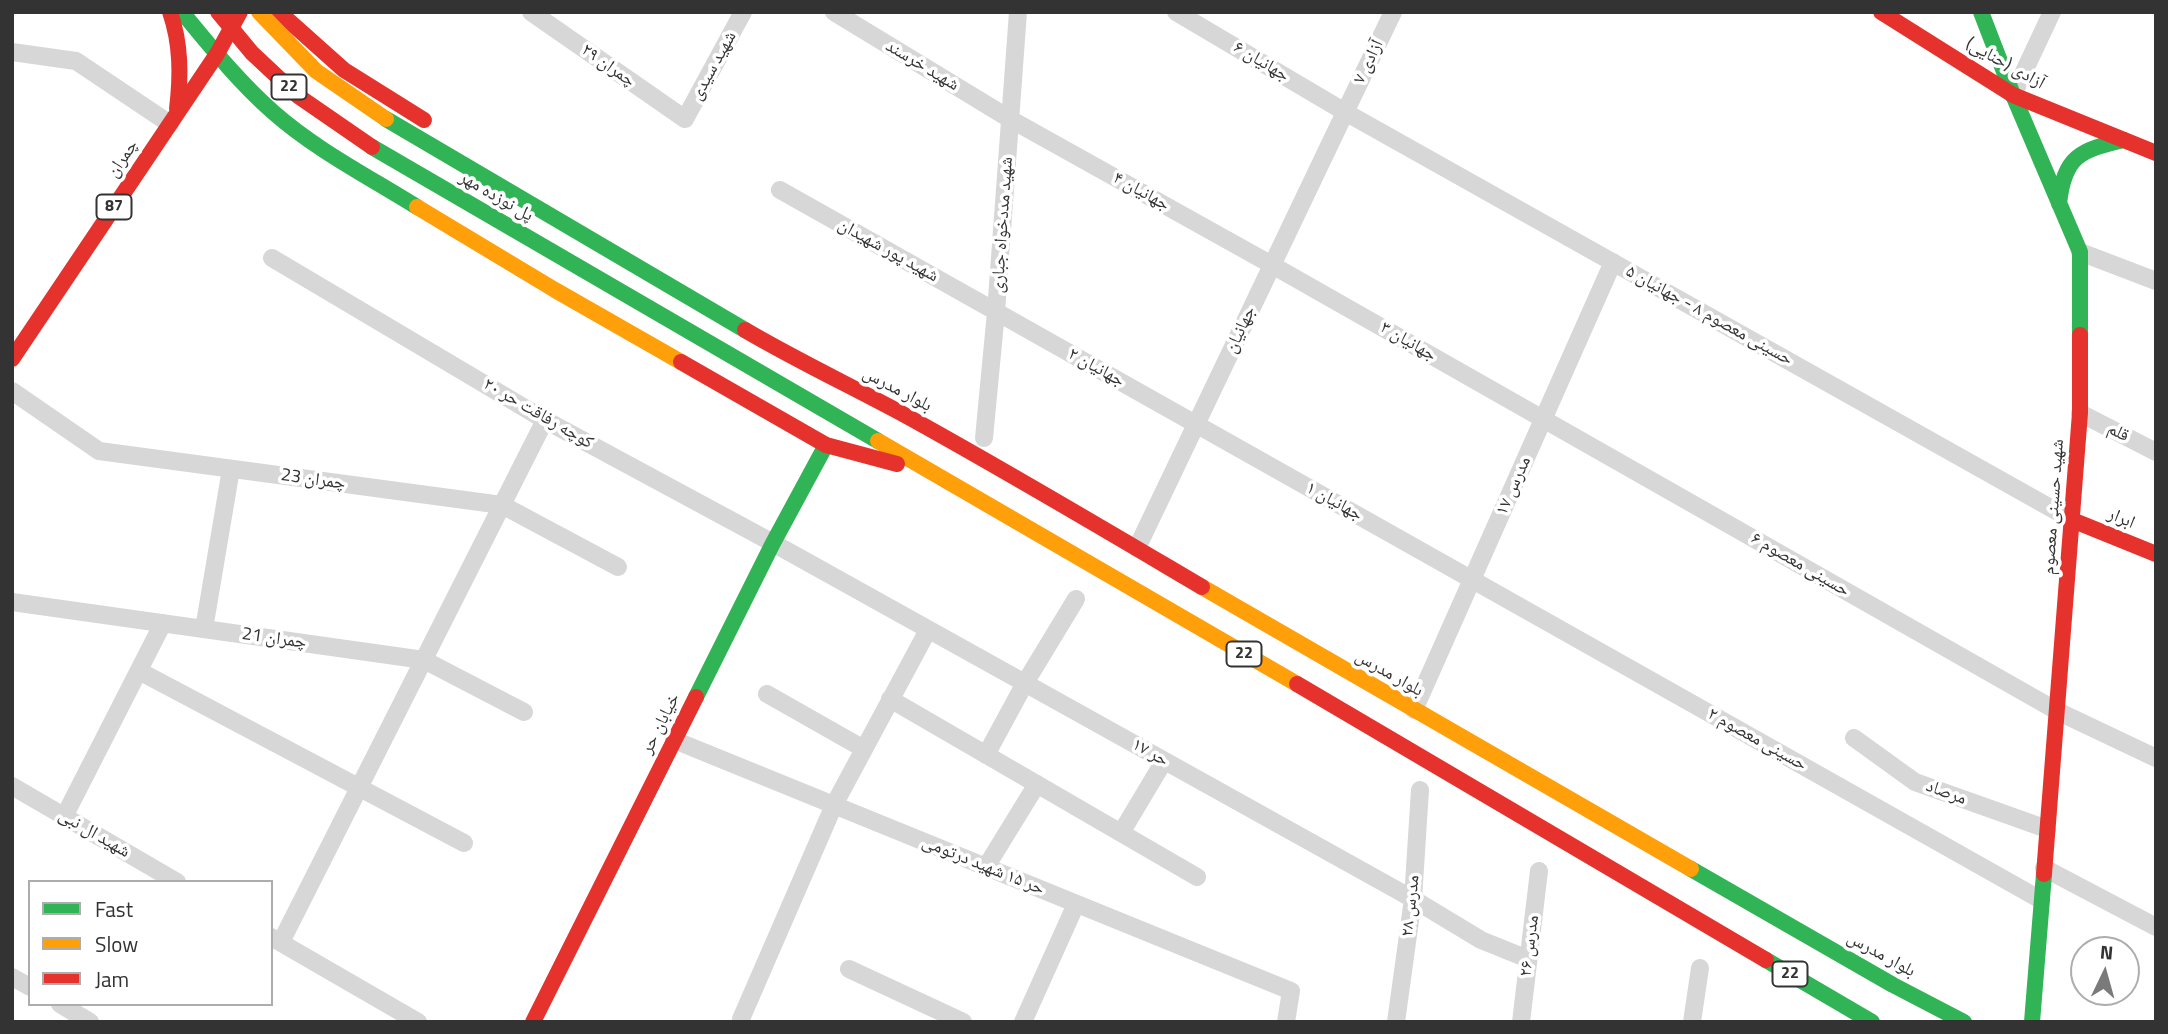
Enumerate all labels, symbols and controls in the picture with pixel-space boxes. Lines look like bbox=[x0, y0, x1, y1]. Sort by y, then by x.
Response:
street label: شهید سیدی bbox=[686, 28, 742, 104]
street label: آزادی (حنایی) bbox=[1962, 33, 2048, 95]
street label: شهید خرسند bbox=[881, 36, 963, 96]
street label: جهانیان ۶ bbox=[1229, 37, 1293, 87]
street label: آزادی ۷ bbox=[1349, 37, 1389, 87]
street label: چمران ۲۹ bbox=[577, 40, 639, 92]
road number: 22 bbox=[272, 74, 306, 100]
street label: چمران bbox=[103, 136, 143, 182]
street label: شهید مددخواه جباری bbox=[987, 156, 1019, 294]
street label: پل نوزده مهر bbox=[455, 167, 537, 227]
street label: جهانیان ۴ bbox=[1109, 168, 1173, 216]
road number: 87 bbox=[96, 195, 132, 220]
street label: شهید پور شهیدان bbox=[834, 214, 942, 288]
street label: حسینی معصوم ۸ - جهانیان ۵ bbox=[1622, 261, 1796, 371]
street label: جهانیان bbox=[1221, 303, 1261, 357]
street label: جهانیان ۳ bbox=[1376, 317, 1440, 367]
street label: جهانیان ۲ bbox=[1064, 344, 1128, 392]
street label: بلوار مدرس bbox=[859, 363, 935, 417]
street label: کوچه رفاقت حر ۲۰ bbox=[479, 374, 597, 454]
street label: قلم bbox=[2104, 419, 2132, 447]
street label: شهید حسینی معصوم bbox=[2038, 438, 2070, 576]
street label: مدرس ۱۷ bbox=[1492, 453, 1536, 519]
street label: چمران 23 bbox=[279, 465, 347, 495]
street label: جهانیان ۱ bbox=[1302, 478, 1366, 526]
street label: ابرار bbox=[2104, 504, 2138, 534]
street label: حسینی معصوم ۶ bbox=[1747, 528, 1853, 602]
street label: چمران 21 bbox=[240, 624, 308, 654]
road number: 22 bbox=[1226, 642, 1262, 666]
street label: بلوار مدرس bbox=[1351, 646, 1427, 702]
street label: خیابان حر bbox=[637, 690, 685, 758]
street label: حسینی معصوم ۲ bbox=[1703, 704, 1811, 776]
street label: حر ۱۷ bbox=[1128, 734, 1172, 772]
street label: مرصاد bbox=[1923, 776, 1969, 810]
street label: شهید ال نبی bbox=[54, 805, 134, 863]
street label: حر ۱۵ شهید درتومی bbox=[919, 832, 1047, 900]
street label: مدرس ۲۸ bbox=[1397, 874, 1425, 938]
legend bbox=[28, 880, 273, 1006]
text: Fast bbox=[95, 893, 133, 925]
street label: مدرس ۲۶ bbox=[1515, 914, 1545, 978]
street label: بلوار مدرس bbox=[1843, 927, 1919, 983]
text: Slow bbox=[95, 928, 138, 960]
north arrow bbox=[2070, 936, 2140, 1006]
text: N bbox=[2099, 937, 2115, 967]
road number: 22 bbox=[1772, 962, 1808, 986]
text: Jam bbox=[95, 963, 129, 995]

